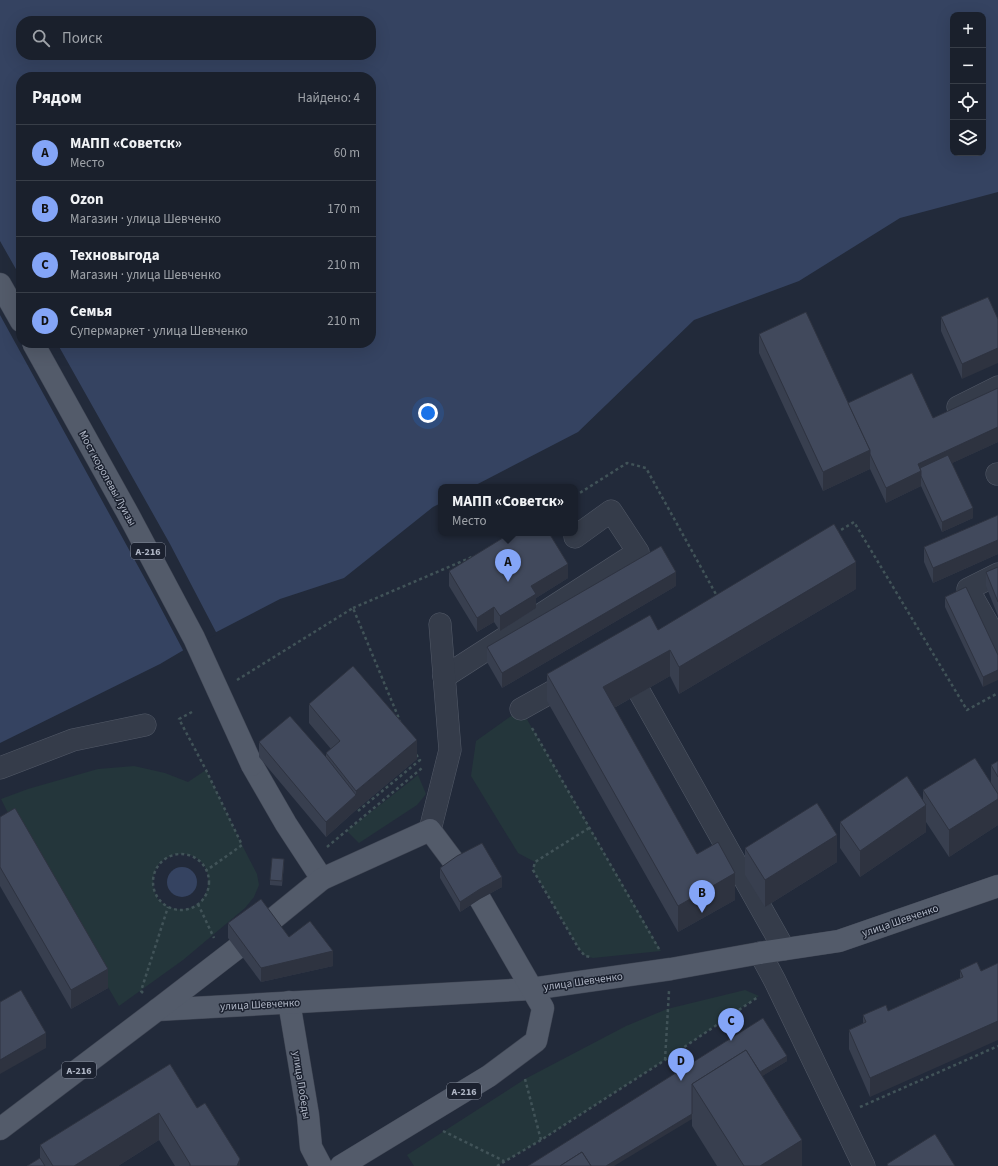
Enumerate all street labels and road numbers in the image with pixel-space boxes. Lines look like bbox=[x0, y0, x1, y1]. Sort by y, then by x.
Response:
street label: Мост королевы Луизы bbox=[75, 428, 140, 529]
road number: А-216 bbox=[131, 543, 165, 559]
street label: улица Шевченко bbox=[860, 900, 941, 941]
street label: улица Шевченко bbox=[542, 968, 624, 994]
street label: улица Шевченко bbox=[220, 995, 300, 1014]
street label: улица Победы bbox=[289, 1050, 314, 1120]
road number: А-216 bbox=[62, 1062, 96, 1078]
road number: А-216 bbox=[447, 1083, 481, 1099]

